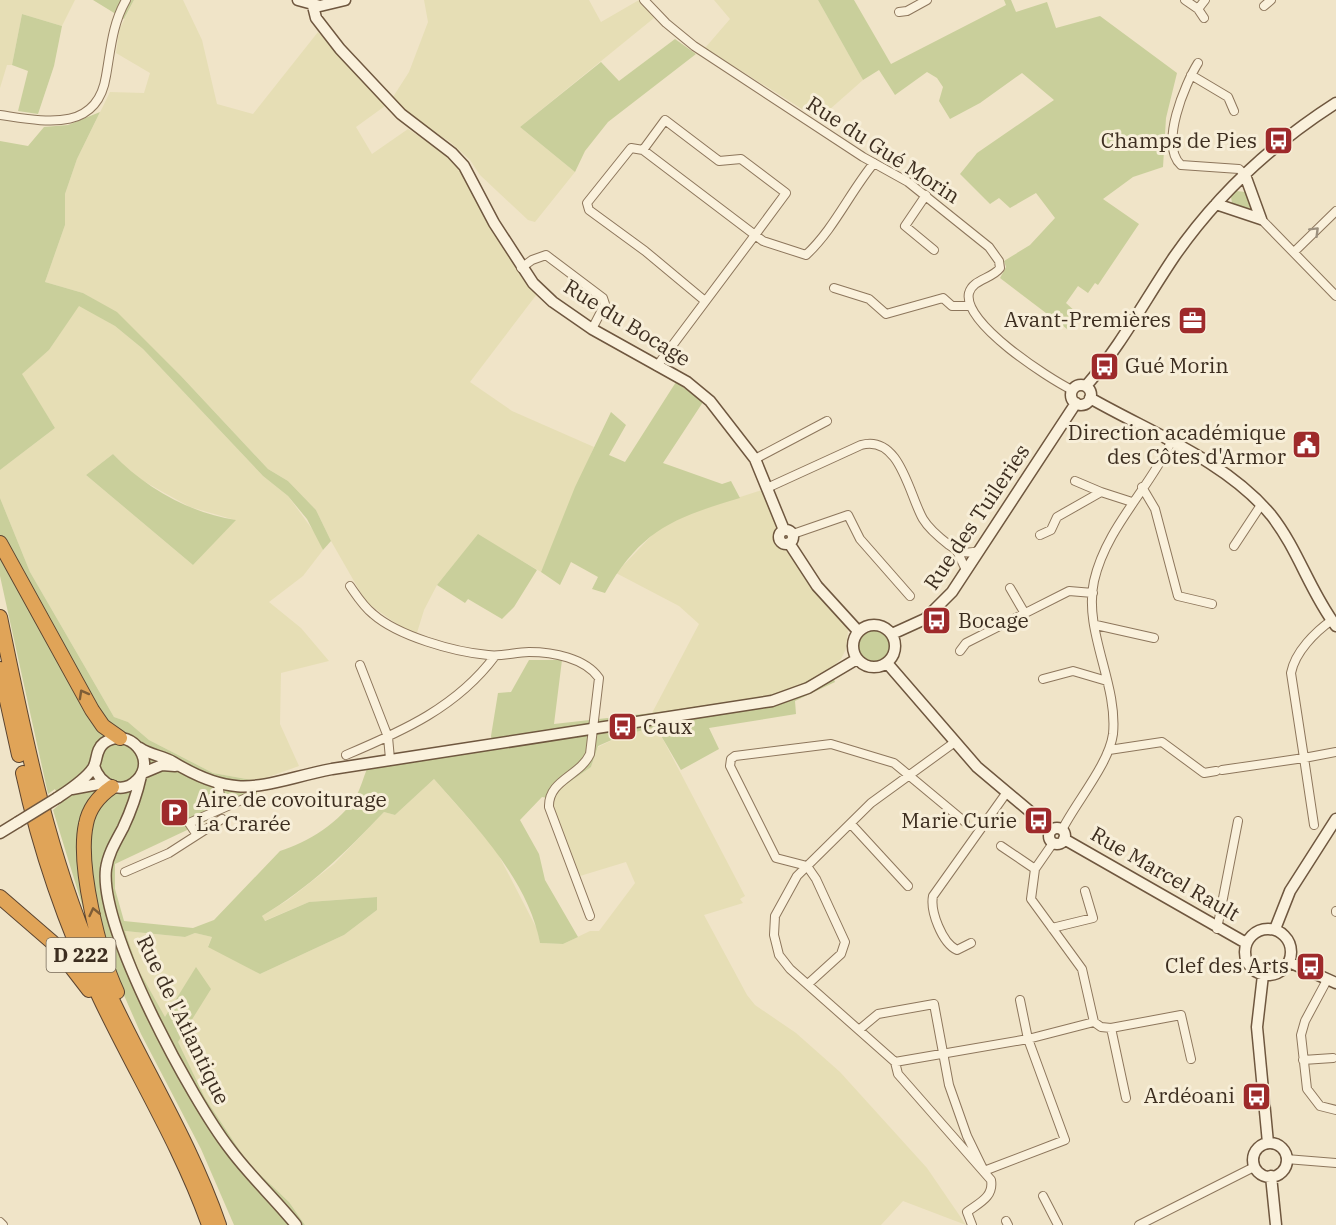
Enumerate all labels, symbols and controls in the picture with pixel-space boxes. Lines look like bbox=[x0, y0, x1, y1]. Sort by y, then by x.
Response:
street label: Rue du Gué Morin bbox=[801, 89, 966, 209]
bus stop icon: Champs de Pies bbox=[1262, 125, 1294, 157]
place label: Champs de Pies bbox=[1101, 126, 1257, 154]
one-way arrow bbox=[1307, 228, 1318, 239]
street label: Rue du Bocage bbox=[559, 272, 696, 372]
office icon: Avant-Premières bbox=[1176, 304, 1208, 336]
place label: Avant-Premières bbox=[1004, 305, 1171, 333]
bus stop icon: Gué Morin bbox=[1088, 350, 1120, 382]
place label: Gué Morin bbox=[1125, 351, 1229, 379]
place label: Direction académique des Côtes d'Armor bbox=[1068, 418, 1287, 470]
public building icon: Direction académique des Côtes d'Armor bbox=[1291, 429, 1323, 461]
street label: Rue des Tuileries bbox=[917, 438, 1035, 595]
bus stop icon: Bocage bbox=[921, 605, 953, 637]
place label: Bocage bbox=[958, 606, 1029, 634]
one-way arrow bbox=[79, 690, 90, 700]
bus stop icon: Caux bbox=[606, 711, 638, 743]
place label: Caux bbox=[643, 712, 693, 740]
place label: Aire de covoiturage La Crarée bbox=[196, 785, 387, 837]
parking icon: Aire de covoiturage La Crarée bbox=[159, 796, 191, 828]
bus stop icon: Marie Curie bbox=[1022, 805, 1054, 837]
place label: Marie Curie bbox=[901, 806, 1017, 834]
street label: Rue Marcel Rault bbox=[1086, 819, 1245, 927]
one-way arrow bbox=[88, 907, 101, 917]
street label: Rue de l'Atlantique bbox=[131, 930, 237, 1109]
road number: D 222 bbox=[46, 938, 116, 972]
bus stop icon: Clef des Arts bbox=[1294, 950, 1326, 982]
place label: Clef des Arts bbox=[1165, 951, 1289, 979]
bus stop icon: Ardéoani bbox=[1240, 1080, 1272, 1112]
place label: Ardéoani bbox=[1144, 1081, 1235, 1109]

